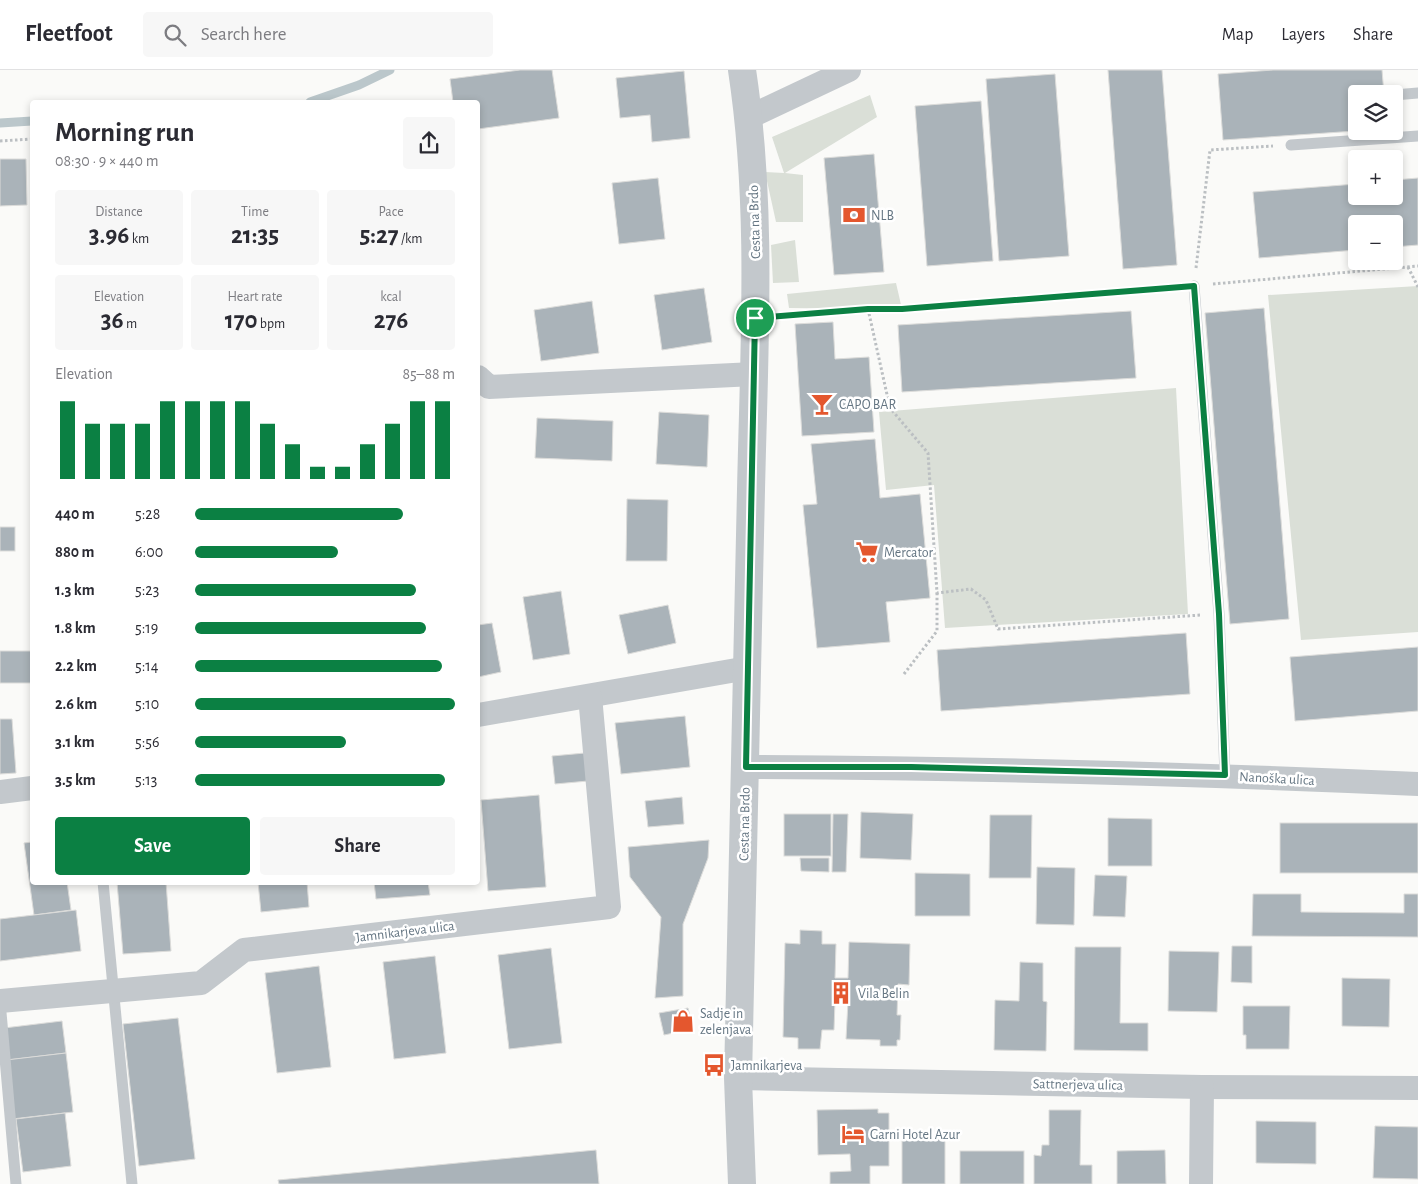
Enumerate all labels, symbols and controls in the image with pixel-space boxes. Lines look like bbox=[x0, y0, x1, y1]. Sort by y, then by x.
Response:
search box bbox=[143, 12, 493, 57]
icon: search bbox=[161, 21, 189, 49]
text: Fleetfoot bbox=[25, 22, 113, 46]
text: Search here bbox=[201, 25, 287, 44]
text: Map bbox=[1222, 26, 1253, 44]
text: Layers bbox=[1281, 26, 1325, 44]
text: Share bbox=[1353, 26, 1393, 44]
map controls bbox=[1348, 85, 1403, 270]
button: layers bbox=[1348, 85, 1403, 140]
button: share bbox=[403, 117, 455, 169]
text: Morning run bbox=[55, 119, 195, 147]
button: + bbox=[1348, 150, 1403, 205]
text: 08:30 · 9 × 440 m bbox=[55, 153, 158, 169]
street label: Cesta na Brdo bbox=[747, 185, 763, 259]
bank icon: NLB bbox=[841, 202, 867, 228]
text: Distance bbox=[95, 205, 143, 219]
text: Time bbox=[241, 205, 269, 219]
text: Pace bbox=[378, 205, 404, 219]
place label: NLB bbox=[871, 209, 894, 223]
button: − bbox=[1348, 215, 1403, 270]
text: 3.96 bbox=[89, 223, 129, 248]
text: 21:35 bbox=[231, 223, 279, 248]
text: 5:27 bbox=[359, 223, 399, 248]
text: km bbox=[129, 232, 149, 246]
text: /km bbox=[399, 232, 423, 246]
text: Elevation bbox=[94, 290, 144, 304]
text: Heart rate bbox=[228, 290, 282, 304]
text: kcal bbox=[380, 290, 402, 304]
pin bbox=[734, 297, 776, 339]
icon: arrive bbox=[741, 304, 769, 332]
text: 36 bbox=[101, 308, 124, 333]
text: 170 bbox=[225, 308, 258, 333]
text: 276 bbox=[374, 308, 408, 333]
text: m bbox=[124, 317, 137, 331]
text: bpm bbox=[258, 317, 285, 331]
text: Elevation bbox=[55, 366, 113, 382]
text: 85–88 m bbox=[403, 366, 455, 382]
bar icon: CAPO BAR bbox=[809, 391, 835, 417]
place label: CAPO BAR bbox=[839, 398, 896, 412]
text: 440 m bbox=[55, 506, 95, 522]
text: 5:28 bbox=[135, 506, 160, 522]
supermarket icon: Mercator bbox=[854, 539, 880, 565]
text: 880 m bbox=[55, 544, 94, 560]
text: 6:00 bbox=[135, 544, 163, 560]
place label: Mercator bbox=[884, 546, 933, 560]
text: 1.3 km bbox=[55, 582, 95, 598]
text: 5:23 bbox=[135, 582, 159, 598]
text: 1.8 km bbox=[55, 620, 96, 636]
text: 5:19 bbox=[135, 620, 158, 636]
text: 2.2 km bbox=[55, 658, 97, 674]
text: 5:14 bbox=[135, 658, 159, 674]
text: 2.6 km bbox=[55, 696, 97, 712]
text: 5:10 bbox=[135, 696, 159, 712]
text: 3.1 km bbox=[55, 734, 95, 750]
text: 5:56 bbox=[135, 734, 160, 750]
street label: Nanoška ulica bbox=[1239, 770, 1316, 788]
text: 3.5 km bbox=[55, 772, 96, 788]
text: 5:13 bbox=[135, 772, 157, 788]
street label: Cesta na Brdo bbox=[737, 787, 753, 861]
button: Save bbox=[55, 817, 250, 875]
button: Share bbox=[260, 817, 455, 875]
street label: Jamnikarjeva ulica bbox=[355, 919, 456, 945]
building icon: Vila Belin bbox=[828, 980, 854, 1006]
place label: Vila Belin bbox=[858, 987, 909, 1001]
place label: Sadje in zelenjava bbox=[700, 1007, 752, 1037]
shop icon: Sadje in zelenjava bbox=[670, 1008, 696, 1034]
bus stop icon: Jamnikarjeva bbox=[701, 1052, 727, 1078]
place label: Jamnikarjeva bbox=[731, 1059, 803, 1073]
street label: Sattnerjeva ulica bbox=[1033, 1077, 1124, 1093]
hotel icon: Garni Hotel Azur bbox=[840, 1121, 866, 1147]
place label: Garni Hotel Azur bbox=[870, 1128, 961, 1142]

